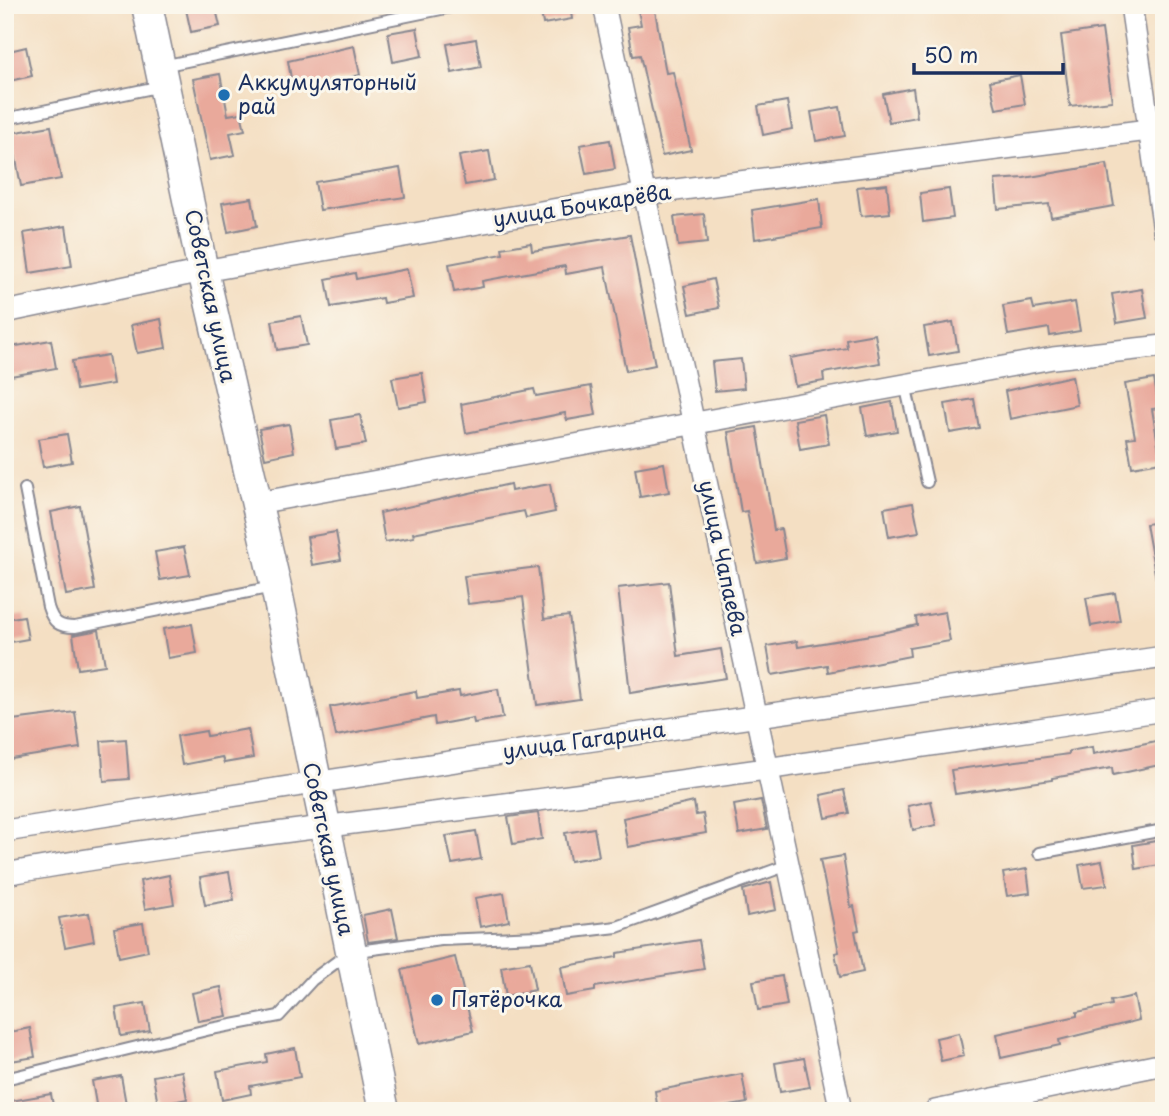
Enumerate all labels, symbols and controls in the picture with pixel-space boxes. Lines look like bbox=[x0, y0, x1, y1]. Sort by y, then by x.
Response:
scale bar bbox=[914, 32, 1062, 76]
text: 50 m bbox=[924, 38, 978, 70]
place label: Аккумуляторный рай bbox=[238, 65, 417, 121]
marker: Аккумуляторный рай bbox=[216, 87, 232, 103]
street label: улица Бочкарёва bbox=[490, 174, 673, 234]
street label: Советская улица bbox=[178, 206, 246, 386]
street label: улица Чапаева bbox=[692, 477, 756, 638]
street label: улица Гагарина bbox=[500, 712, 668, 766]
street label: Советская улица bbox=[296, 759, 364, 939]
place label: Пятёрочка bbox=[451, 982, 563, 1014]
marker: Пятёрочка bbox=[429, 992, 445, 1008]

